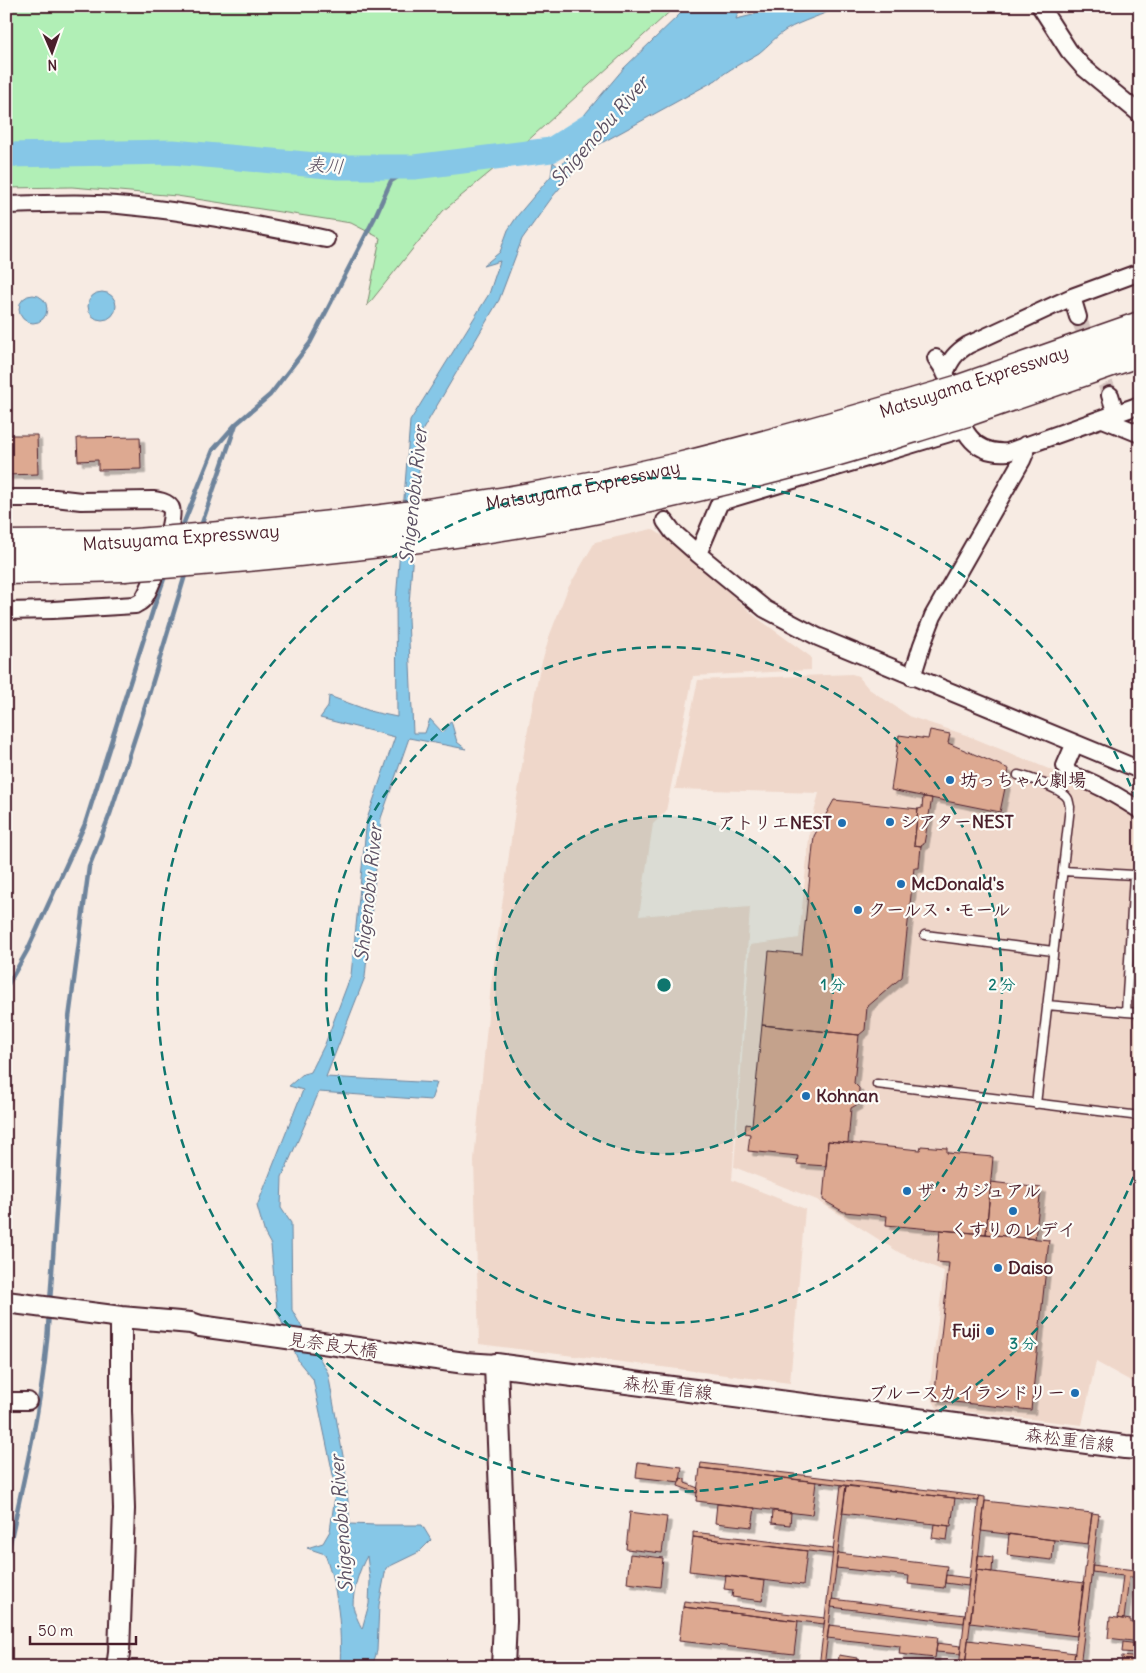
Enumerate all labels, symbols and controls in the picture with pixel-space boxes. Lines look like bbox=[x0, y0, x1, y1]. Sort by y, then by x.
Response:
north arrow bbox=[28, 28, 78, 78]
text: N bbox=[47, 56, 58, 74]
water label: Shigenobu River bbox=[545, 69, 655, 191]
water label: 表川 bbox=[305, 152, 345, 178]
street label: Matsuyama Expressway bbox=[876, 340, 1071, 423]
water label: Shigenobu River bbox=[394, 423, 432, 565]
street label: Matsuyama Expressway bbox=[484, 455, 682, 515]
street label: Matsuyama Expressway bbox=[82, 519, 280, 556]
place label: 坊っちゃん劇場 bbox=[960, 768, 1086, 791]
marker: 坊っちゃん劇場 bbox=[944, 774, 956, 786]
place label: シアターNEST bbox=[900, 810, 1015, 833]
place label: アトリエNEST bbox=[718, 811, 833, 834]
marker: シアターNEST bbox=[884, 816, 896, 828]
marker: アトリエNEST bbox=[836, 817, 848, 829]
water label: Shigenobu River bbox=[349, 821, 387, 963]
place label: McDonald's bbox=[911, 872, 1004, 895]
marker: McDonald's bbox=[895, 878, 907, 890]
place label: クールス・モール bbox=[868, 898, 1011, 921]
marker: クールス・モール bbox=[852, 904, 864, 916]
text: 1 分 bbox=[821, 975, 845, 994]
text: 2 分 bbox=[989, 975, 1015, 994]
centre of rings bbox=[655, 976, 673, 994]
place label: Kohnan bbox=[816, 1084, 879, 1107]
marker: Kohnan bbox=[800, 1090, 812, 1102]
place label: ザ・カジュアル bbox=[917, 1179, 1041, 1202]
marker: ザ・カジュアル bbox=[901, 1185, 913, 1197]
marker: くすりのレデイ bbox=[1007, 1205, 1019, 1217]
place label: くすりのレデイ bbox=[950, 1218, 1076, 1241]
place label: Daiso bbox=[1008, 1256, 1053, 1279]
marker: Daiso bbox=[992, 1262, 1004, 1274]
place label: Fuji bbox=[952, 1319, 980, 1342]
marker: Fuji bbox=[984, 1325, 996, 1337]
street label: 見奈良大橋 bbox=[287, 1327, 379, 1362]
text: 3 分 bbox=[1009, 1334, 1037, 1353]
street label: 森松重信線 bbox=[622, 1371, 714, 1404]
place label: ブルースカイランドリー bbox=[868, 1381, 1065, 1404]
marker: ブルースカイランドリー bbox=[1069, 1387, 1081, 1399]
street label: 森松重信線 bbox=[1024, 1423, 1116, 1456]
water label: Shigenobu River bbox=[324, 1452, 358, 1594]
scale bar bbox=[30, 1613, 136, 1645]
text: 50 m bbox=[38, 1621, 73, 1640]

